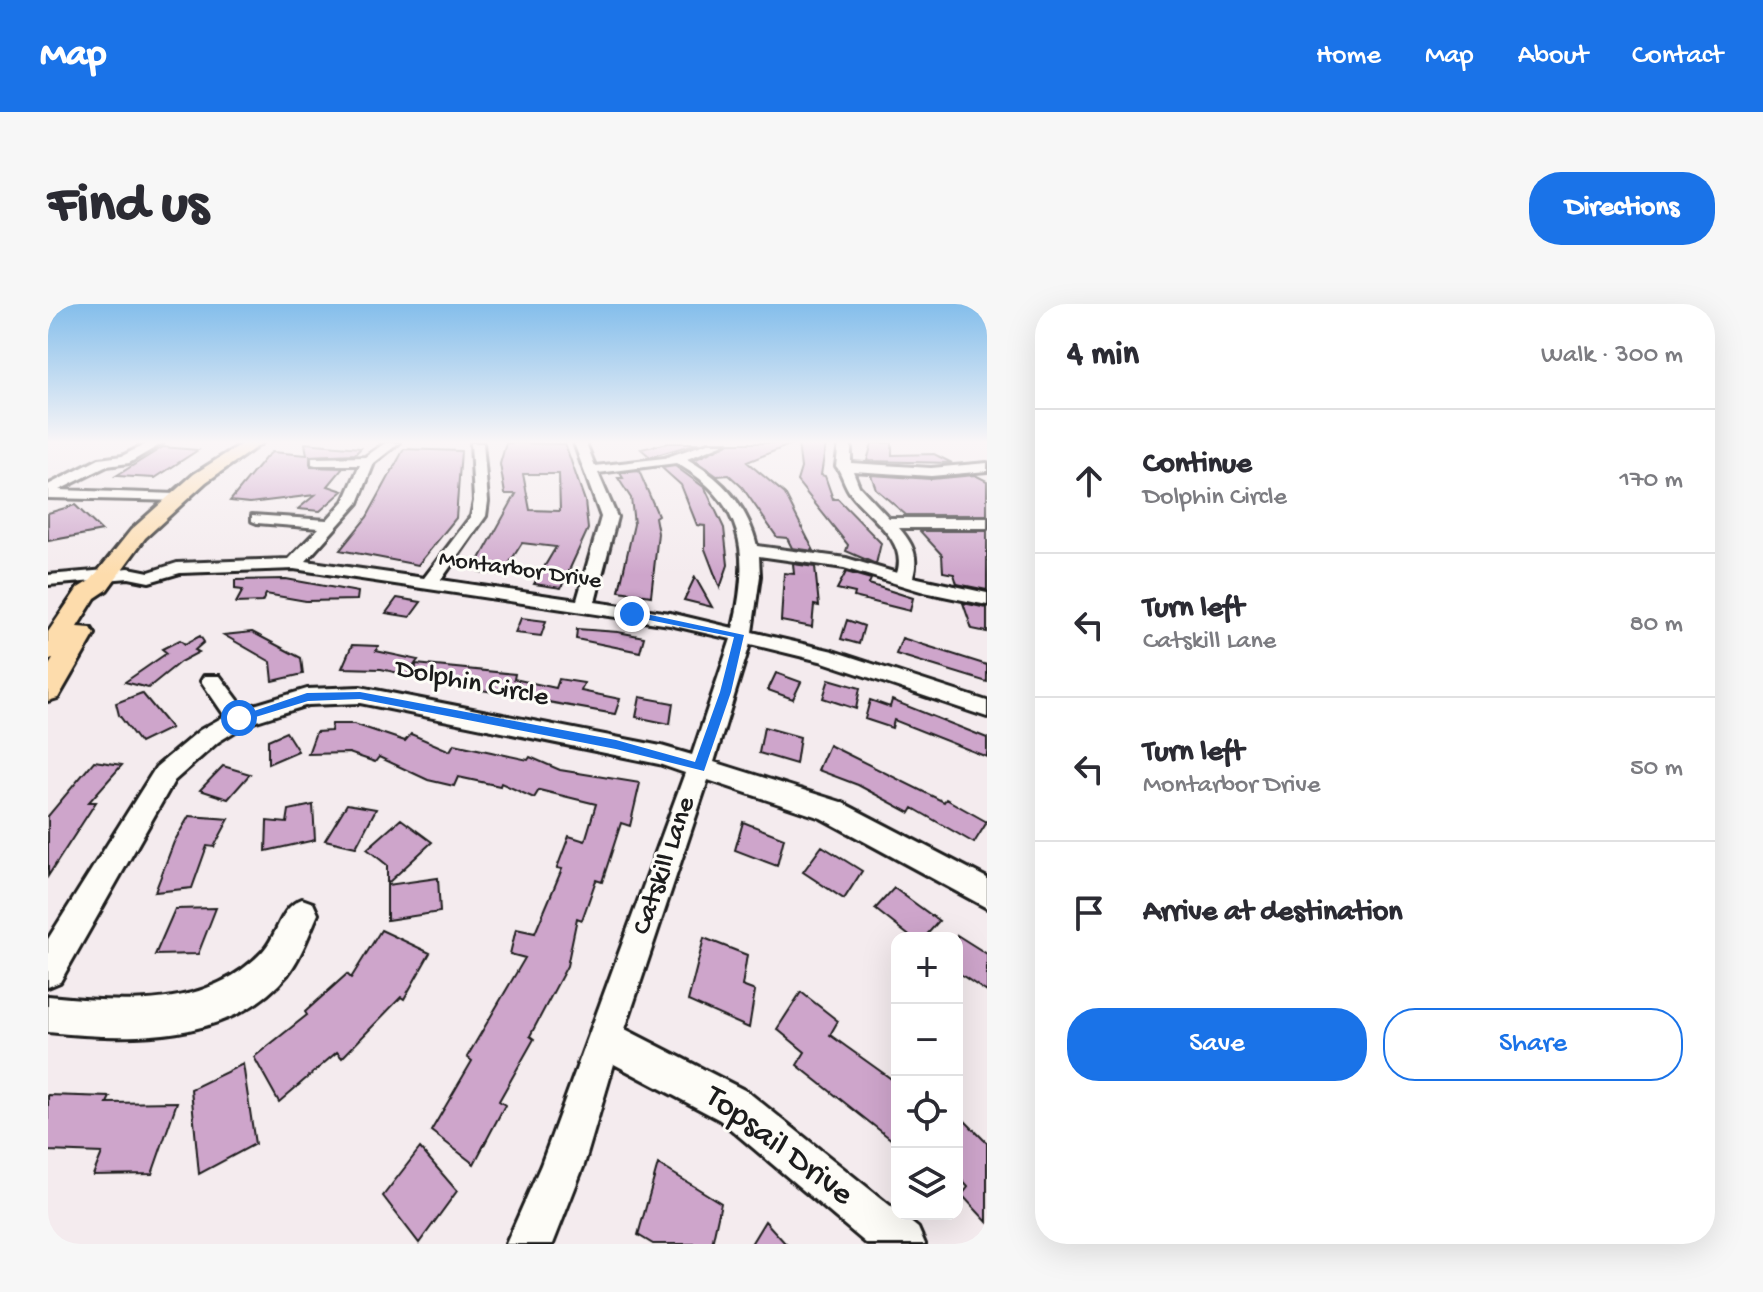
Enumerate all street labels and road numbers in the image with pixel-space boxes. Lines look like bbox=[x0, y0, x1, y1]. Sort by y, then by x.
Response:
street label: Montarbor Drive bbox=[437, 545, 604, 597]
street label: Dolphin Circle bbox=[391, 653, 552, 715]
street label: Catskill Lane bbox=[626, 792, 704, 939]
street label: Topsail Drive bbox=[694, 1077, 861, 1216]

